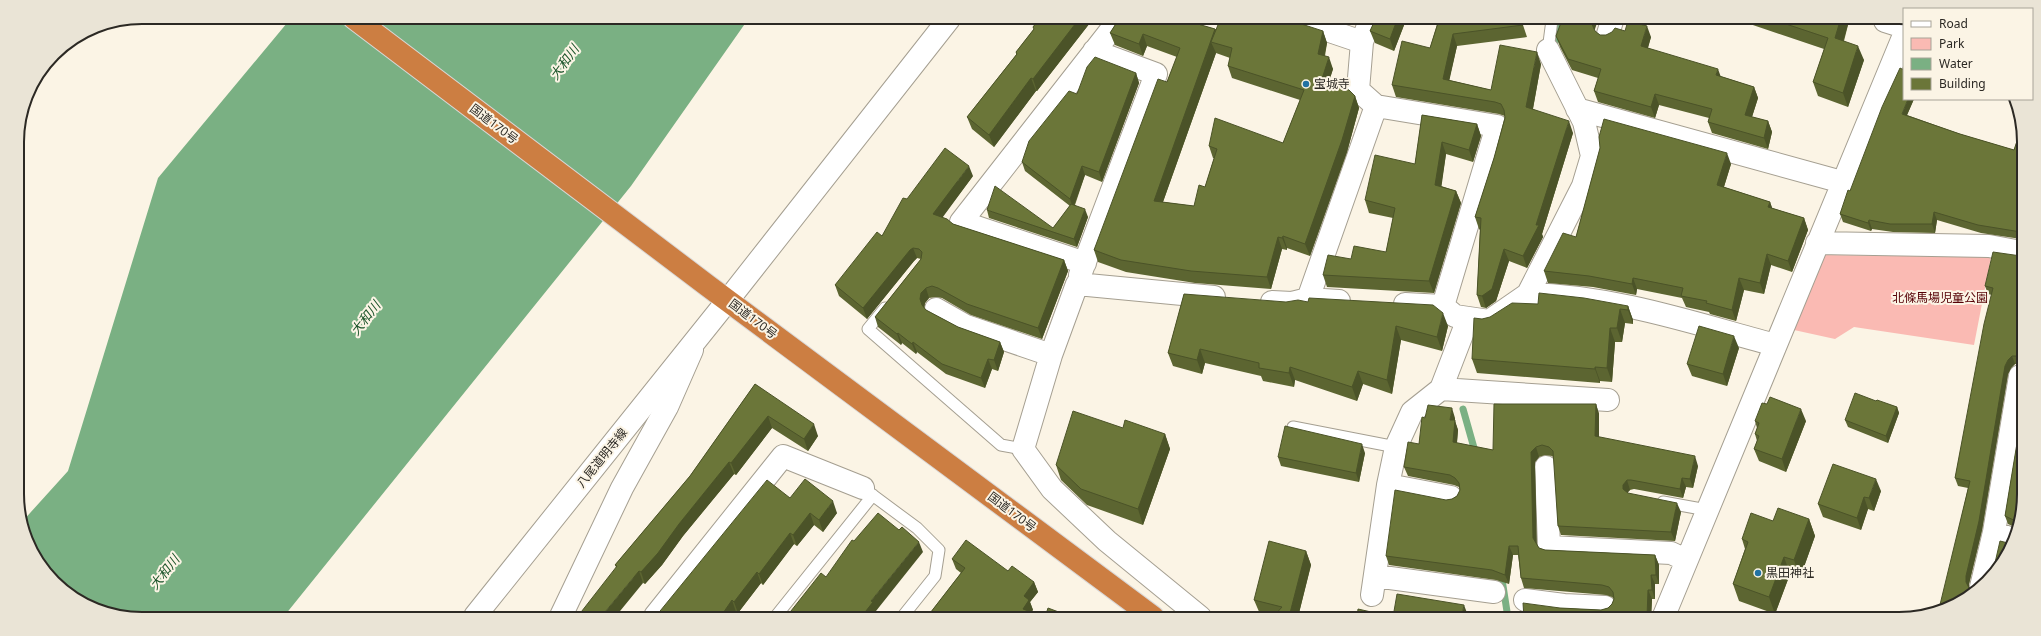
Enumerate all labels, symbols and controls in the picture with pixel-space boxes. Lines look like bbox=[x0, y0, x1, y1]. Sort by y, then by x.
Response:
legend bbox=[1903, 8, 2033, 100]
text: Road bbox=[1939, 15, 1968, 32]
text: Park bbox=[1939, 35, 1965, 52]
water label: 大和川 bbox=[545, 39, 584, 83]
text: Water bbox=[1939, 55, 1973, 72]
place label: 宝城寺 bbox=[1314, 75, 1350, 92]
text: Building bbox=[1939, 75, 1986, 92]
marker: 宝城寺 bbox=[1301, 79, 1311, 89]
street label: 国道170号 bbox=[467, 100, 522, 147]
park label: 北條馬場児童公園 bbox=[1892, 289, 1988, 306]
street label: 国道170号 bbox=[726, 295, 781, 342]
water label: 大和川 bbox=[346, 296, 385, 339]
street label: 八尾道明寺線 bbox=[572, 424, 631, 491]
street label: 国道170号 bbox=[985, 488, 1040, 535]
water label: 大和川 bbox=[145, 550, 184, 593]
place label: 黒田神社 bbox=[1766, 564, 1814, 581]
marker: 黒田神社 bbox=[1753, 568, 1763, 578]

